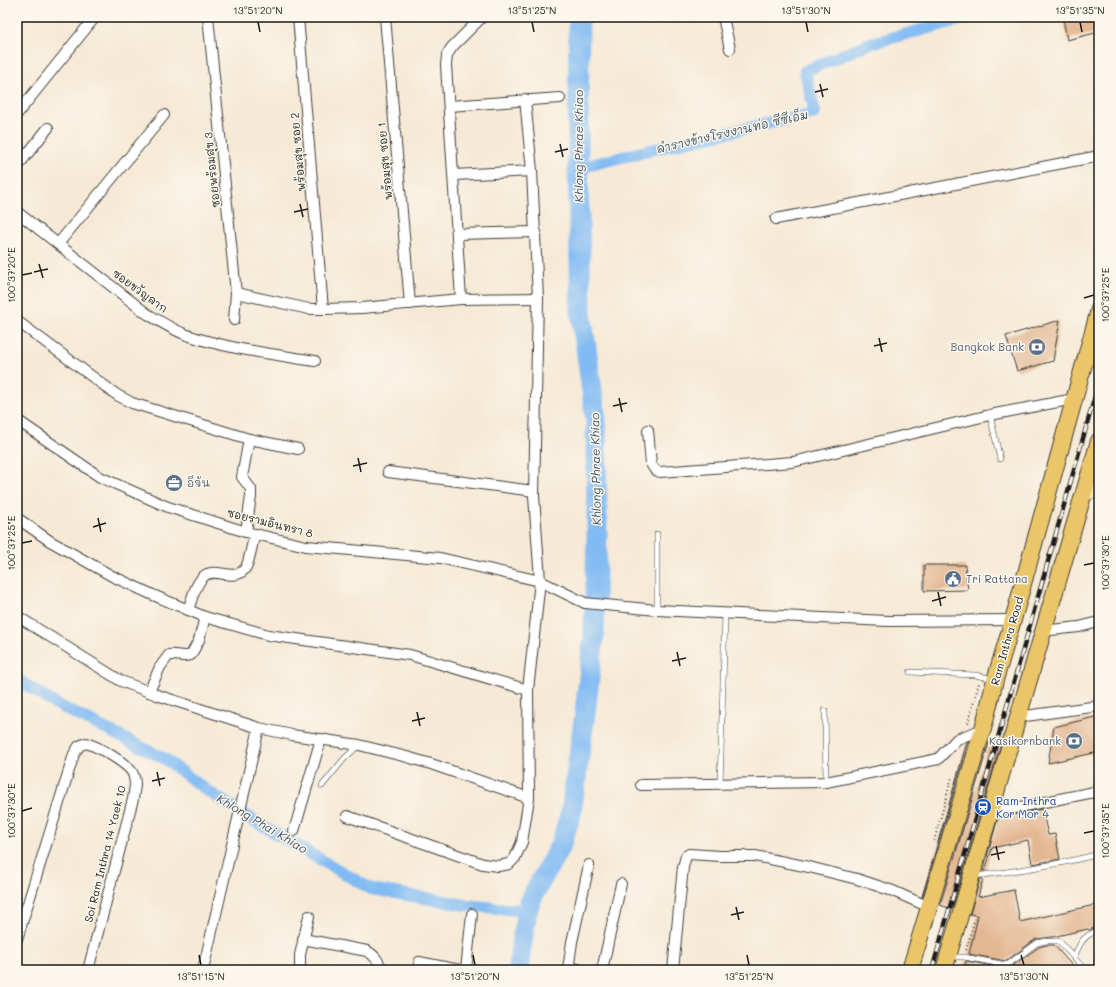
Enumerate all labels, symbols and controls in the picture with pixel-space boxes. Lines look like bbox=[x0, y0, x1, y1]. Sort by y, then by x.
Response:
text: 13°51'20"N bbox=[233, 3, 283, 17]
text: 13°51'25"N bbox=[508, 3, 557, 17]
text: 13°51'30"N bbox=[781, 3, 831, 17]
text: 13°51'35"N bbox=[1055, 3, 1105, 17]
water label: Khlong Phrae Khiao bbox=[570, 90, 586, 202]
water label: ลำรางข้างโรงงานท่อ ซีซีเอ็ม bbox=[654, 105, 809, 156]
street label: พร้อมสุข ซอย 2 bbox=[287, 112, 311, 192]
street label: พร้อมสุข ซอย 1 bbox=[374, 121, 398, 201]
street label: ซอยพร้อมสุข 3 bbox=[200, 131, 226, 209]
text: 100°37'20"E bbox=[4, 247, 18, 303]
street label: ซอยขวัญลาก bbox=[110, 265, 171, 316]
text: 100°37'25"E bbox=[1098, 267, 1112, 322]
bank icon: Bangkok Bank bbox=[1027, 337, 1047, 357]
place label: Bangkok Bank bbox=[950, 339, 1024, 354]
water label: Khlong Phrae Khiao bbox=[586, 412, 604, 526]
office icon: อีจัน bbox=[164, 473, 184, 493]
place label: อีจัน bbox=[187, 475, 210, 490]
street label: ซอยรามอินทรา 8 bbox=[226, 505, 315, 541]
text: 100°37'25"E bbox=[4, 515, 18, 570]
text: 100°37'30"E bbox=[1098, 535, 1112, 591]
public building icon: Tri Rattana bbox=[943, 569, 963, 589]
place label: Tri Rattana bbox=[966, 571, 1028, 586]
street label: Ram Inthra Road bbox=[987, 595, 1026, 687]
bank icon: Kasikornbank bbox=[1064, 731, 1084, 751]
place label: Kasikornbank bbox=[989, 733, 1061, 748]
text: 100°37'30"E bbox=[4, 783, 18, 839]
street label: Soi Ram Inthra 14 Yaek 10 bbox=[80, 784, 129, 924]
water label: Khlong Phai Khiao bbox=[214, 790, 311, 857]
place label: Ram Inthra Kor Mor 4 bbox=[996, 793, 1057, 821]
station icon: Ram Inthra Kor Mor 4 bbox=[973, 797, 993, 817]
text: 100°37'35"E bbox=[1098, 803, 1112, 859]
text: 13°51'15"N bbox=[177, 969, 225, 983]
text: 13°51'20"N bbox=[450, 969, 500, 983]
text: 13°51'25"N bbox=[725, 969, 774, 983]
text: 13°51'30"N bbox=[999, 969, 1049, 983]

